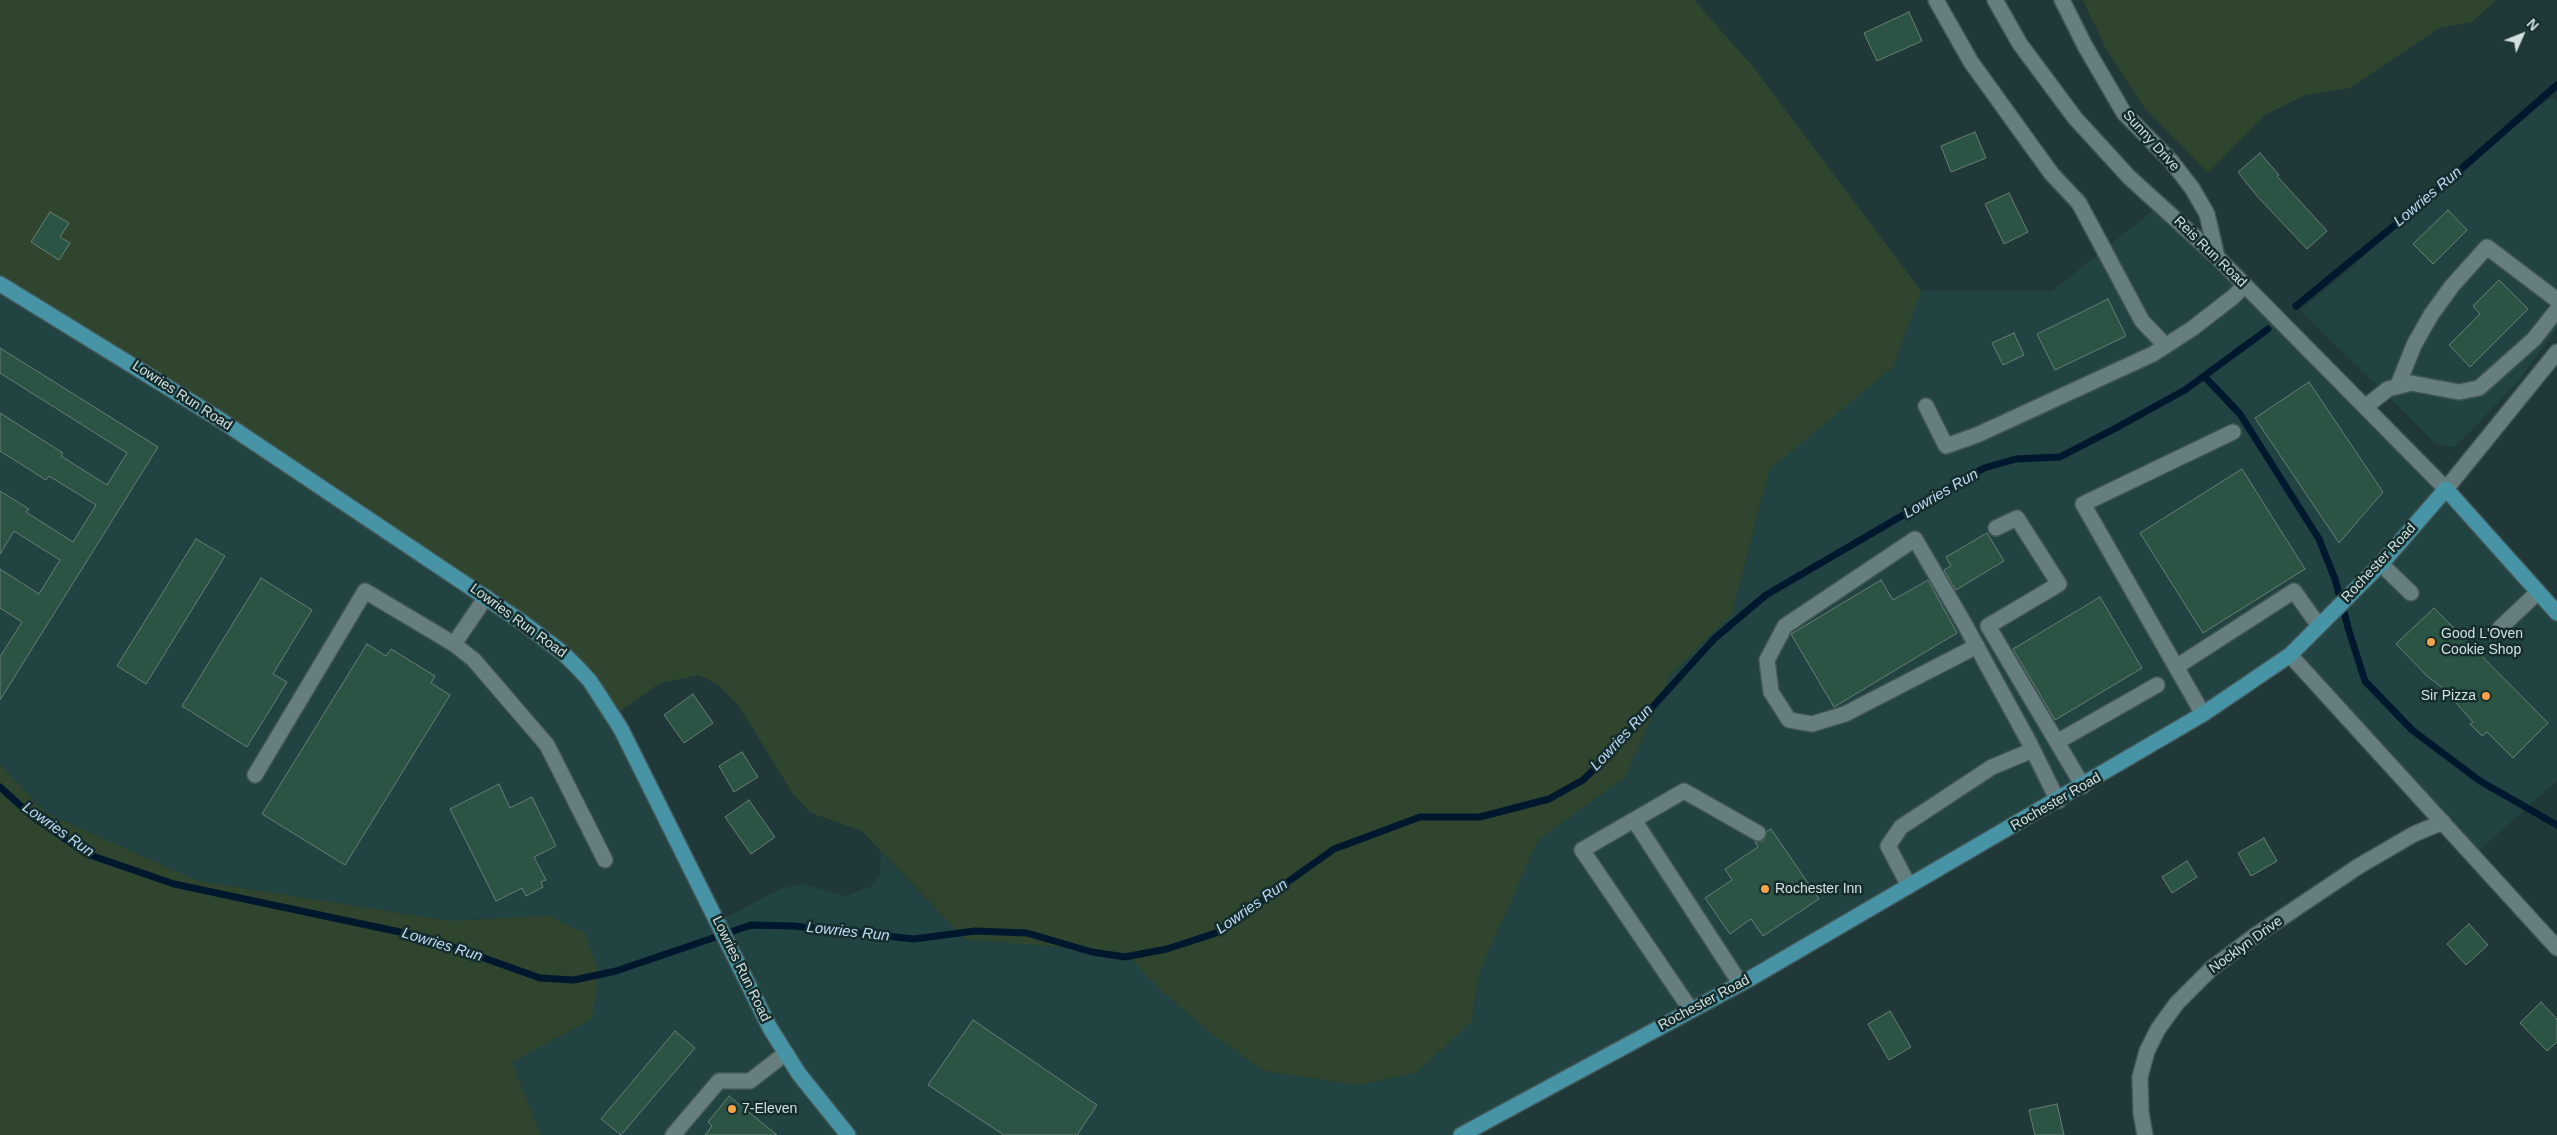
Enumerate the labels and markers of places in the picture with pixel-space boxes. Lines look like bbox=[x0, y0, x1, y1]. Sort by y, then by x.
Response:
place label: Good L'Oven Cookie Shop bbox=[2441, 626, 2523, 658]
marker: Good L'Oven Cookie Shop bbox=[2425, 636, 2437, 648]
place label: Sir Pizza bbox=[2421, 688, 2476, 704]
marker: Sir Pizza bbox=[2480, 690, 2492, 702]
place label: Rochester Inn bbox=[1775, 881, 1862, 897]
marker: Rochester Inn bbox=[1759, 883, 1771, 895]
place label: 7-Eleven bbox=[742, 1101, 797, 1117]
marker: 7-Eleven bbox=[726, 1103, 738, 1115]

